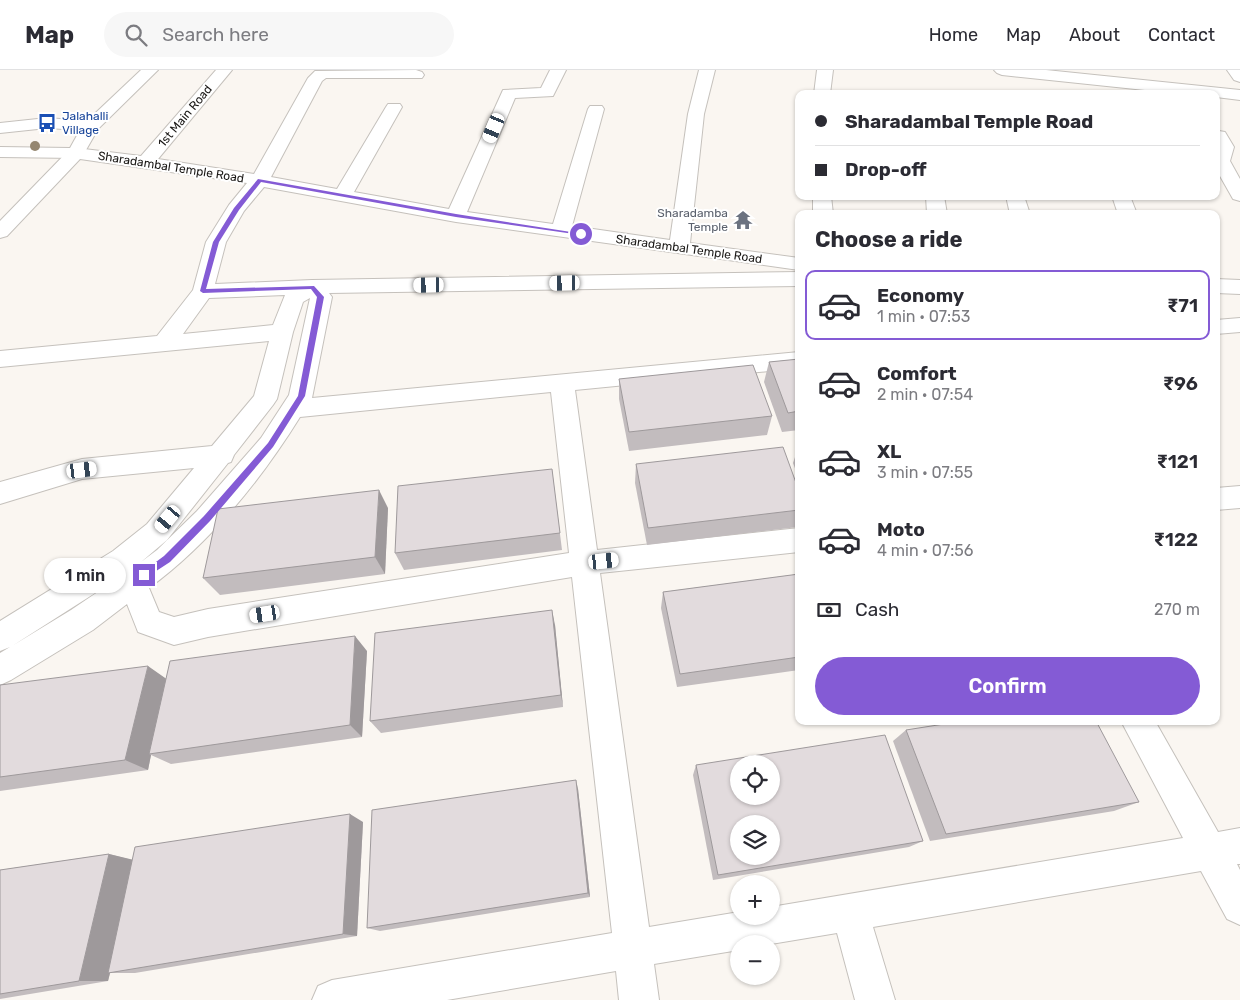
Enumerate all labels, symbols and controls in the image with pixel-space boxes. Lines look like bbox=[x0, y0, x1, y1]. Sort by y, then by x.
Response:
search box bbox=[104, 12, 454, 57]
text: Map bbox=[25, 21, 74, 49]
icon: search bbox=[122, 21, 150, 49]
text: Search here bbox=[162, 23, 269, 46]
text: Home bbox=[929, 24, 978, 46]
text: Map bbox=[1006, 24, 1041, 46]
text: About bbox=[1069, 24, 1120, 46]
text: Contact bbox=[1148, 24, 1215, 46]
street label: 1st Main Road bbox=[155, 82, 215, 150]
place label: Jalahalli Village bbox=[62, 109, 108, 137]
text: Sharadambal Temple Road bbox=[845, 110, 1093, 133]
car bbox=[481, 111, 506, 145]
bus stop icon: Jalahalli Village bbox=[36, 112, 58, 134]
street label: Sharadambal Temple Road bbox=[97, 149, 245, 185]
text: Drop-off bbox=[845, 158, 927, 181]
place label: Sharadamba Temple bbox=[657, 206, 728, 234]
temple icon: Sharadamba Temple bbox=[732, 209, 754, 231]
route start bbox=[570, 223, 592, 245]
text: Choose a ride bbox=[815, 226, 962, 253]
street label: Sharadambal Temple Road bbox=[615, 232, 763, 266]
car bbox=[549, 275, 580, 291]
car bbox=[413, 277, 444, 293]
icon: car bbox=[817, 283, 862, 328]
text: Economy bbox=[877, 284, 964, 307]
text: ₹71 bbox=[1167, 294, 1198, 317]
text: 1 min · 07:53 bbox=[877, 307, 970, 326]
icon: car bbox=[817, 361, 862, 406]
text: Comfort bbox=[877, 362, 957, 385]
text: ₹96 bbox=[1163, 372, 1198, 395]
text: 2 min · 07:54 bbox=[877, 385, 973, 404]
icon: car bbox=[817, 439, 862, 484]
text: XL bbox=[877, 440, 901, 463]
text: ₹121 bbox=[1156, 450, 1198, 473]
car bbox=[66, 461, 97, 479]
text: 3 min · 07:55 bbox=[877, 463, 973, 482]
car bbox=[152, 503, 183, 535]
icon: car bbox=[817, 517, 862, 562]
text: Moto bbox=[877, 518, 925, 541]
text: ₹122 bbox=[1153, 528, 1198, 551]
text: 4 min · 07:56 bbox=[877, 541, 973, 560]
car bbox=[588, 552, 619, 570]
callout: 1 min bbox=[44, 558, 126, 592]
route end bbox=[133, 564, 155, 586]
text: 1 min bbox=[65, 566, 105, 585]
icon: cash bbox=[815, 596, 843, 624]
text: Cash bbox=[855, 598, 899, 621]
text: 270 m bbox=[1154, 600, 1200, 619]
car bbox=[249, 604, 280, 624]
button: Confirm bbox=[815, 657, 1200, 715]
map controls bbox=[730, 755, 780, 985]
button: locate bbox=[730, 755, 780, 805]
button: layers bbox=[730, 815, 780, 865]
button: + bbox=[730, 875, 780, 925]
button: − bbox=[730, 935, 780, 985]

